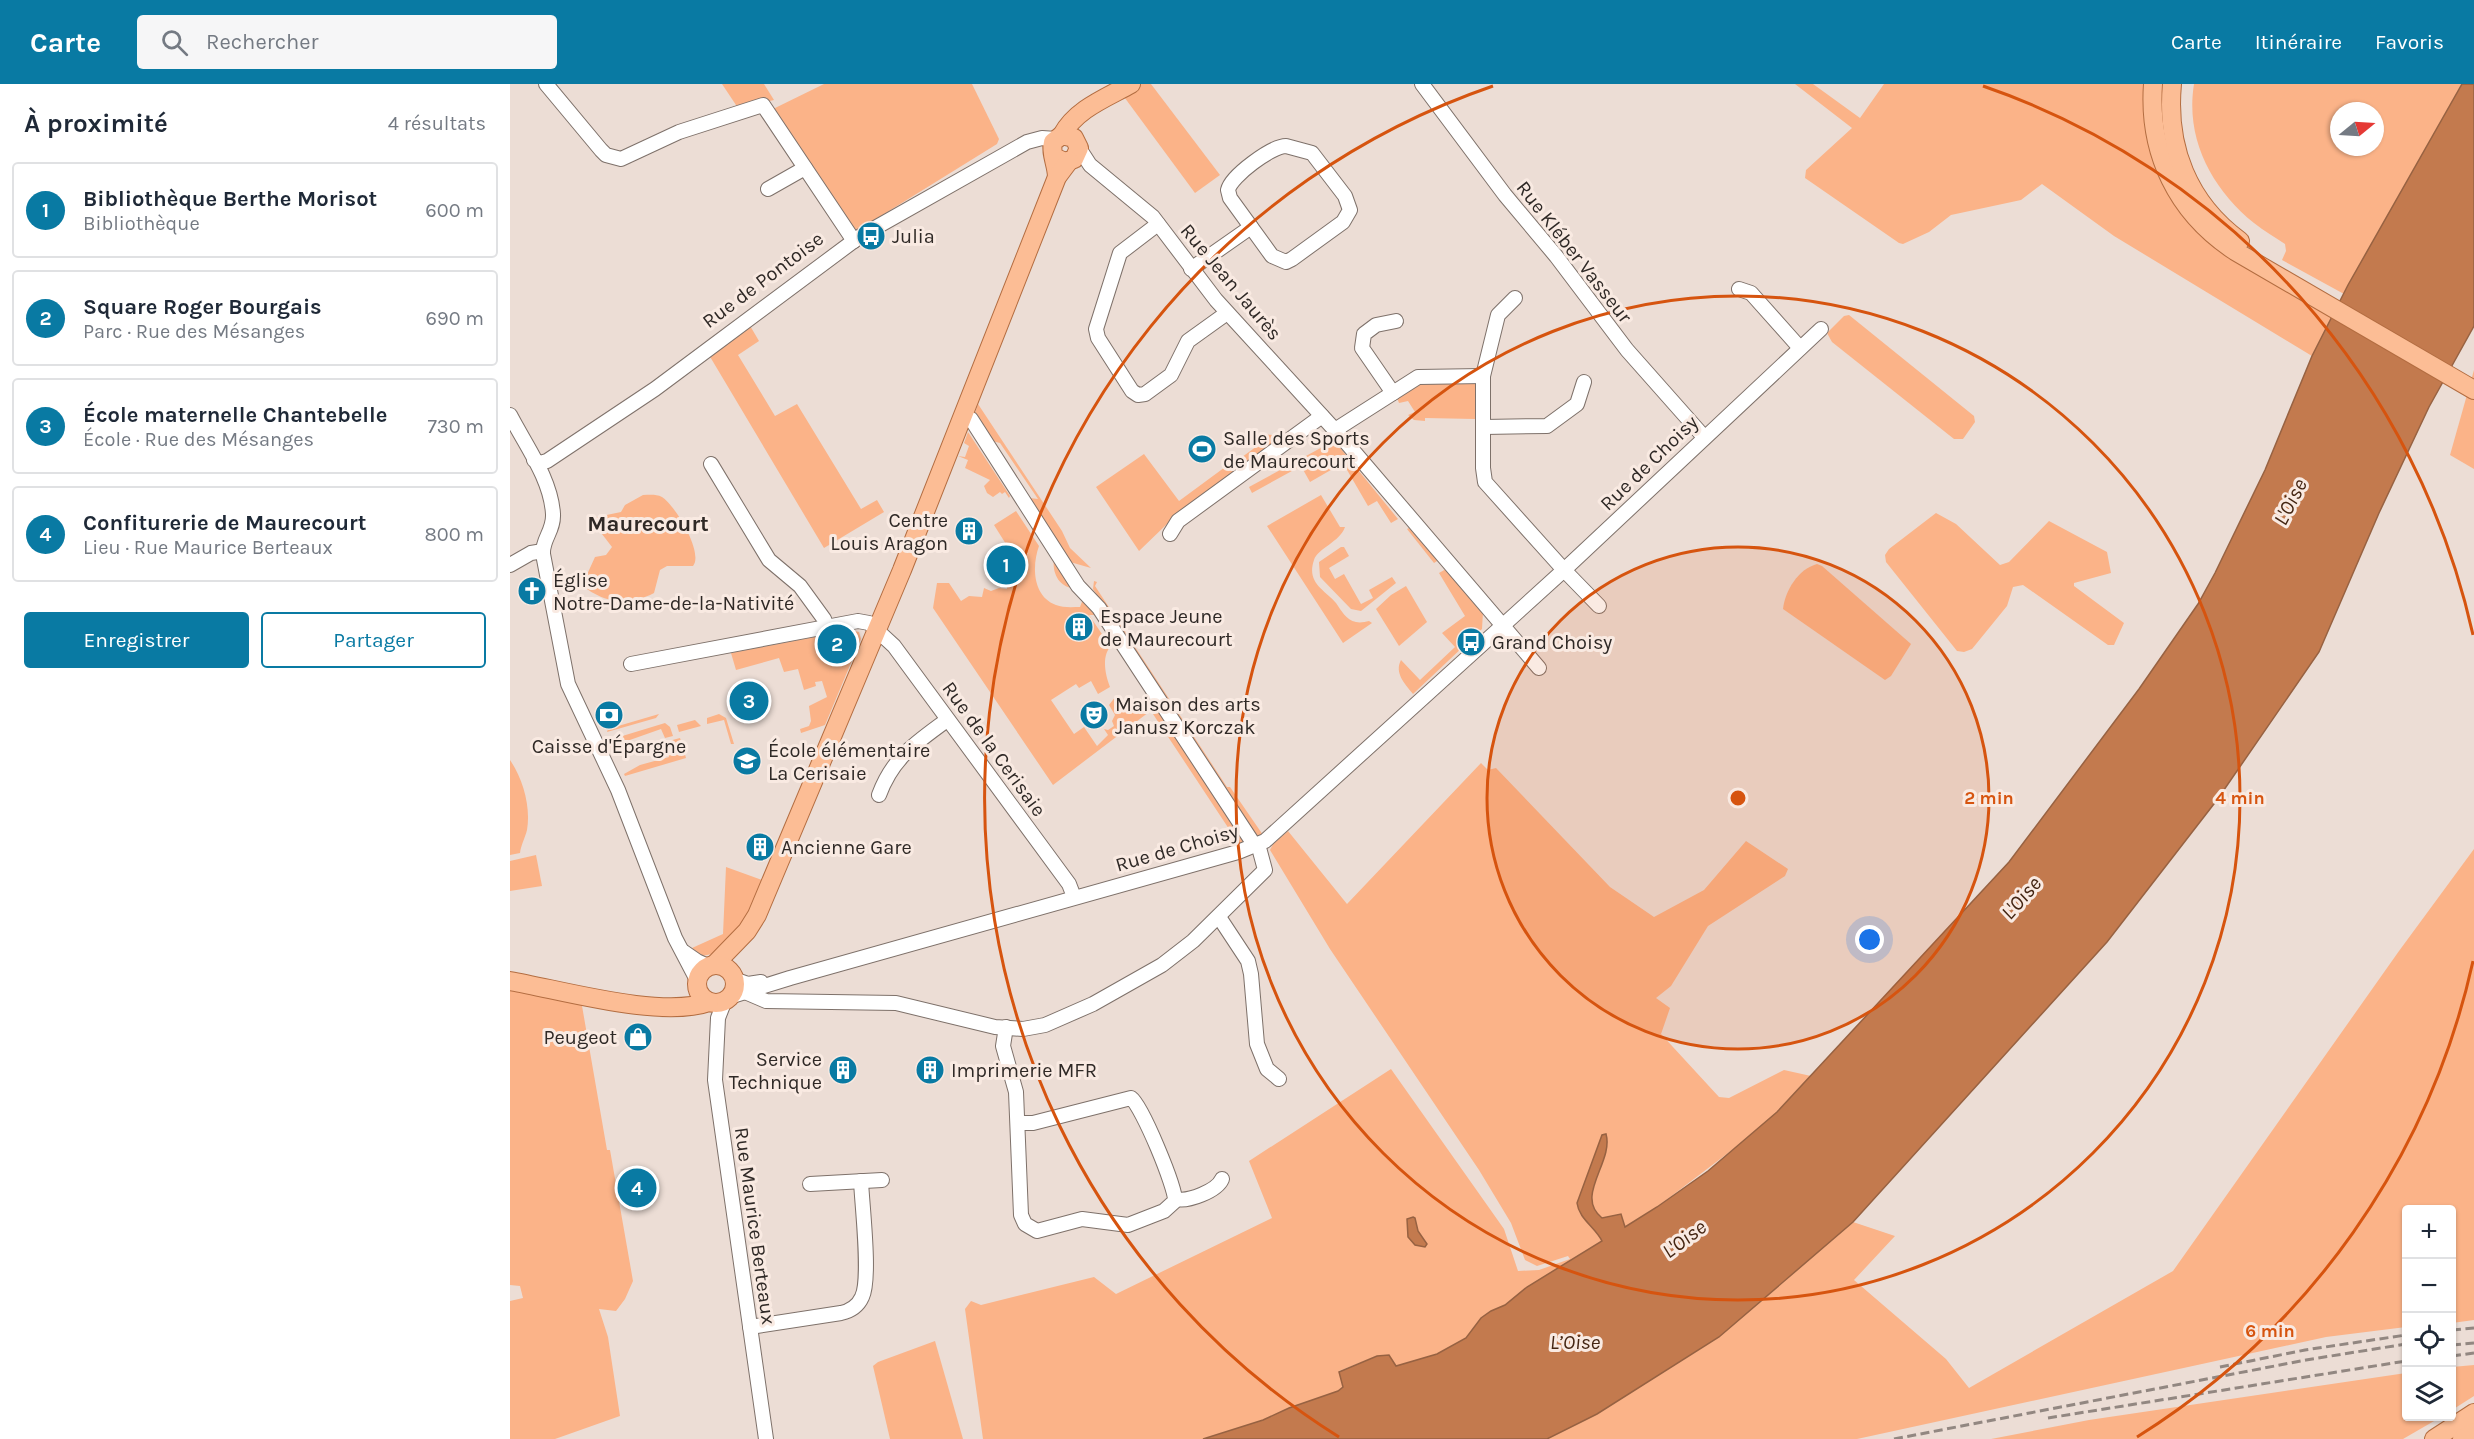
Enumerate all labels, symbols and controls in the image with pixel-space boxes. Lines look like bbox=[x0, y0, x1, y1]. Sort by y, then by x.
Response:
search box bbox=[137, 15, 557, 69]
text: Carte bbox=[30, 26, 101, 59]
icon: search bbox=[158, 26, 191, 59]
text: Rechercher bbox=[206, 29, 319, 55]
text: Carte bbox=[2171, 30, 2222, 54]
text: Itinéraire bbox=[2255, 30, 2342, 54]
text: Favoris bbox=[2375, 30, 2444, 54]
north arrow bbox=[2330, 102, 2384, 156]
text: À proximité bbox=[24, 108, 168, 139]
text: 4 résultats bbox=[388, 112, 486, 135]
street label: Rue Kléber Vasseur bbox=[1511, 176, 1637, 328]
text: Bibliothèque Berthe Morisot bbox=[83, 186, 377, 212]
text: 1 bbox=[42, 199, 49, 222]
text: 600 m bbox=[425, 199, 484, 222]
text: Bibliothèque bbox=[83, 212, 200, 235]
street label: Rue Jean Jaurès bbox=[1176, 219, 1286, 345]
bus stop icon: Julia bbox=[855, 220, 887, 252]
place label: Julia bbox=[892, 225, 935, 248]
street label: Rue de Pontoise bbox=[698, 227, 828, 333]
text: Square Roger Bourgais bbox=[83, 294, 322, 320]
text: 2 bbox=[39, 307, 52, 330]
text: 690 m bbox=[426, 307, 484, 330]
text: Parc · Rue des Mésanges bbox=[83, 320, 305, 343]
text: École maternelle Chantebelle bbox=[83, 402, 387, 428]
street label: Rue de Choisy bbox=[1595, 411, 1703, 515]
text: 3 bbox=[39, 415, 52, 438]
text: 730 m bbox=[427, 415, 484, 438]
place label: Salle des Sports de Maurecourt bbox=[1223, 427, 1370, 473]
text: École · Rue des Mésanges bbox=[83, 428, 314, 451]
sports icon: Salle des Sports de Maurecourt bbox=[1186, 433, 1218, 465]
water label: L'Oise bbox=[2268, 475, 2312, 529]
place label: Centre Louis Aragon bbox=[830, 509, 948, 555]
text: Confiturerie de Maurecourt bbox=[83, 510, 366, 536]
district label: Maurecourt bbox=[587, 511, 709, 537]
building icon: Centre Louis Aragon bbox=[953, 515, 985, 547]
text: 4 bbox=[40, 523, 51, 546]
text: 800 m bbox=[425, 523, 484, 546]
text: Lieu · Rue Maurice Berteaux bbox=[83, 536, 333, 559]
pin: 1 bbox=[986, 542, 1026, 588]
place label: Église Notre-Dame-de-la-Nativité bbox=[553, 568, 794, 615]
church icon: Église Notre-Dame-de-la-Nativité bbox=[516, 575, 548, 607]
place label: Espace Jeune de Maurecourt bbox=[1100, 605, 1233, 651]
building icon: Espace Jeune de Maurecourt bbox=[1063, 611, 1095, 643]
button: Enregistrer bbox=[24, 612, 249, 668]
button: Partager bbox=[261, 612, 486, 668]
pin: 2 bbox=[818, 622, 856, 666]
bus stop icon: Grand Choisy bbox=[1455, 626, 1487, 658]
place label: Grand Choisy bbox=[1492, 631, 1612, 654]
street label: Rue de la Cerisaie bbox=[937, 677, 1051, 821]
pin: 3 bbox=[730, 678, 768, 724]
place label: Maison des arts Janusz Korczak bbox=[1115, 693, 1261, 739]
bank icon: Caisse d'Épargne bbox=[593, 699, 625, 731]
theatre icon: Maison des arts Janusz Korczak bbox=[1078, 699, 1110, 731]
place label: Caisse d'Épargne bbox=[532, 734, 686, 758]
place label: École élémentaire La Cerisaie bbox=[768, 738, 930, 785]
school or university icon: École élémentaire La Cerisaie bbox=[731, 745, 763, 777]
text: 2 min bbox=[1964, 787, 2014, 809]
text: 4 min bbox=[2215, 787, 2265, 809]
centre of rings bbox=[1728, 788, 1748, 808]
street label: Rue de Choisy bbox=[1113, 819, 1241, 877]
building icon: Ancienne Gare bbox=[744, 831, 776, 863]
place label: Ancienne Gare bbox=[781, 836, 912, 859]
water label: L'Oise bbox=[1996, 871, 2046, 924]
your location bbox=[1855, 925, 1884, 954]
shop icon: Peugeot bbox=[622, 1021, 654, 1053]
place label: Peugeot bbox=[544, 1026, 617, 1049]
place label: Service Technique bbox=[729, 1048, 822, 1094]
building icon: Service Technique bbox=[827, 1054, 859, 1086]
building icon: Imprimerie MFR bbox=[914, 1054, 946, 1086]
place label: Imprimerie MFR bbox=[951, 1059, 1097, 1082]
street label: Rue Maurice Berteaux bbox=[730, 1126, 780, 1326]
pin: 4 bbox=[618, 1166, 656, 1210]
map controls bbox=[2402, 1205, 2456, 1421]
button: + bbox=[2402, 1205, 2456, 1259]
water label: L'Oise bbox=[1657, 1215, 1711, 1263]
button: − bbox=[2402, 1259, 2456, 1313]
button: locate bbox=[2402, 1313, 2456, 1367]
text: 6 min bbox=[2245, 1320, 2295, 1342]
water label: L’Oise bbox=[1550, 1330, 1600, 1354]
button: layers bbox=[2402, 1367, 2456, 1421]

